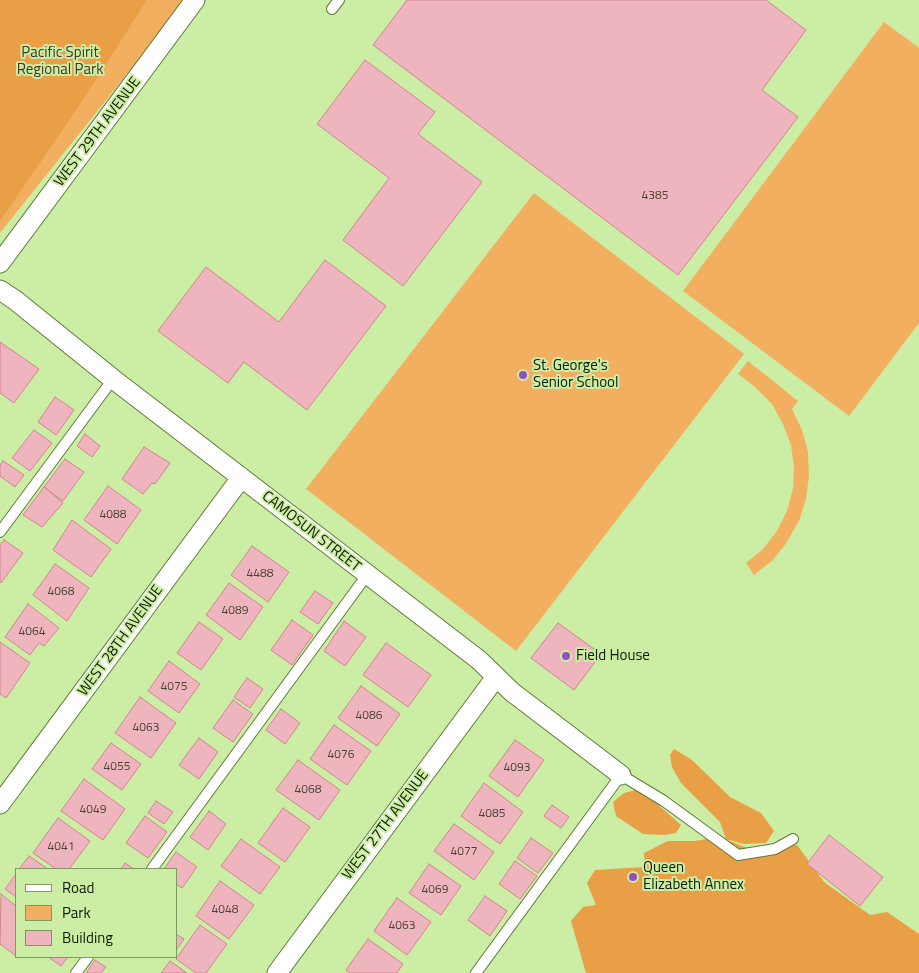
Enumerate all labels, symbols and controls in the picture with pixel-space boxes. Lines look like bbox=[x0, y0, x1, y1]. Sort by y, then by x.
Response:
park label: Pacific Spirit Regional Park bbox=[17, 44, 103, 79]
street label: WEST 29TH AVENUE bbox=[51, 74, 145, 190]
house number: 4385 bbox=[642, 189, 668, 203]
place label: St. George's Senior School bbox=[533, 357, 618, 392]
marker: St. George's Senior School bbox=[517, 369, 529, 381]
street label: CAMOSUN STREET bbox=[258, 488, 364, 576]
house number: 4088 bbox=[100, 508, 126, 522]
house number: 4488 bbox=[247, 567, 273, 581]
street label: WEST 28TH AVENUE bbox=[75, 582, 167, 700]
house number: 4068 bbox=[48, 585, 74, 599]
house number: 4089 bbox=[222, 604, 248, 618]
house number: 4064 bbox=[19, 625, 45, 639]
place label: Field House bbox=[576, 647, 650, 665]
marker: Field House bbox=[560, 650, 572, 662]
house number: 4075 bbox=[161, 680, 187, 694]
house number: 4086 bbox=[356, 709, 382, 723]
house number: 4063 bbox=[133, 721, 159, 735]
house number: 4076 bbox=[328, 748, 354, 762]
house number: 4055 bbox=[104, 760, 130, 774]
house number: 4093 bbox=[504, 761, 530, 775]
street label: WEST 27TH AVENUE bbox=[339, 767, 433, 883]
house number: 4068 bbox=[295, 783, 321, 797]
house number: 4049 bbox=[80, 803, 106, 817]
house number: 4085 bbox=[479, 807, 505, 821]
house number: 4041 bbox=[48, 840, 74, 854]
house number: 4077 bbox=[451, 845, 477, 859]
place label: Queen Elizabeth Annex bbox=[643, 859, 744, 894]
legend bbox=[15, 868, 178, 958]
marker: Queen Elizabeth Annex bbox=[627, 871, 639, 883]
text: Road bbox=[62, 876, 94, 899]
house number: 4069 bbox=[422, 883, 448, 897]
text: Park bbox=[62, 901, 91, 924]
house number: 4048 bbox=[212, 903, 238, 917]
house number: 4063 bbox=[389, 919, 415, 933]
text: Building bbox=[62, 926, 113, 949]

